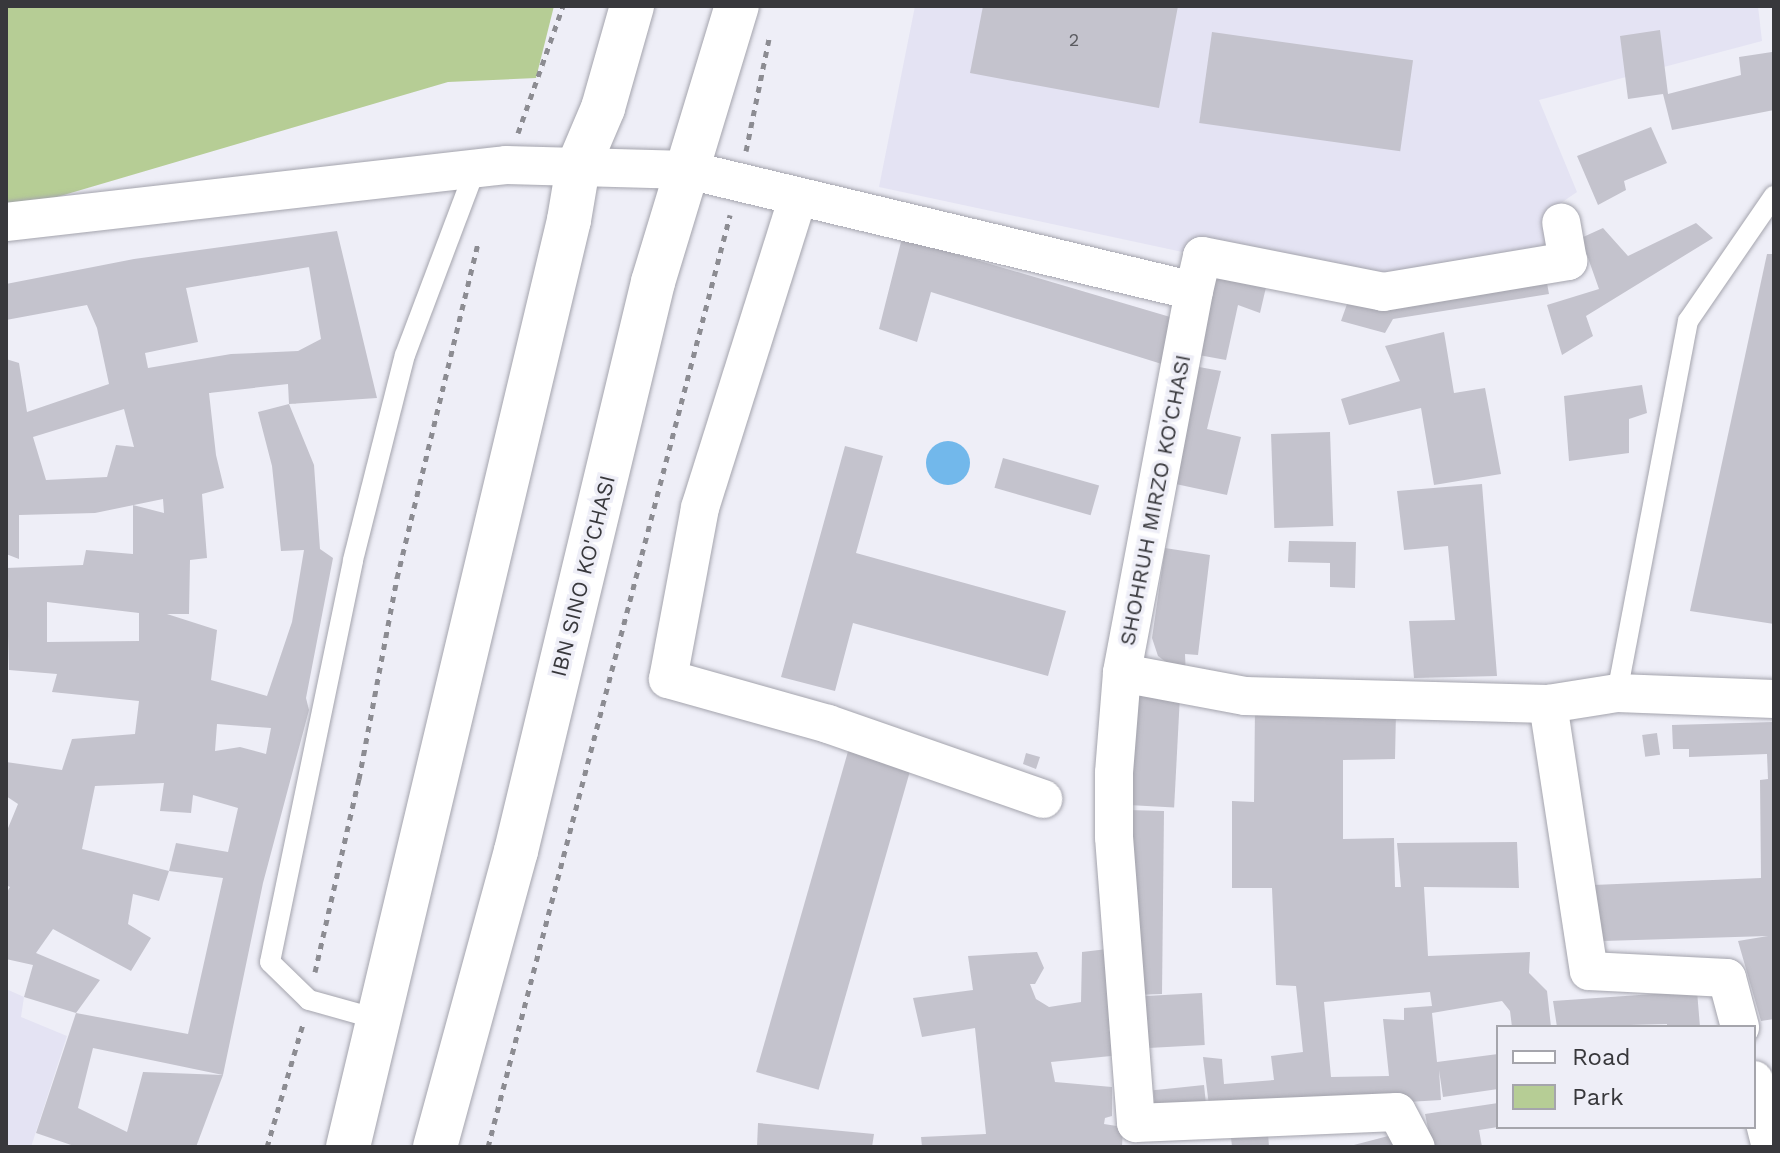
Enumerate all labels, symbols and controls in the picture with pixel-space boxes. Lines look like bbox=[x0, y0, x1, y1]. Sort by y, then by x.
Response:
house number: 2 bbox=[1069, 29, 1079, 51]
street label: SHOHRUH MIRZO KO'CHASI bbox=[1114, 352, 1196, 648]
street label: IBN SINO KO'CHASI bbox=[545, 472, 621, 680]
legend bbox=[1496, 1025, 1756, 1129]
text: Road bbox=[1572, 1043, 1631, 1071]
text: Park bbox=[1572, 1083, 1624, 1111]

